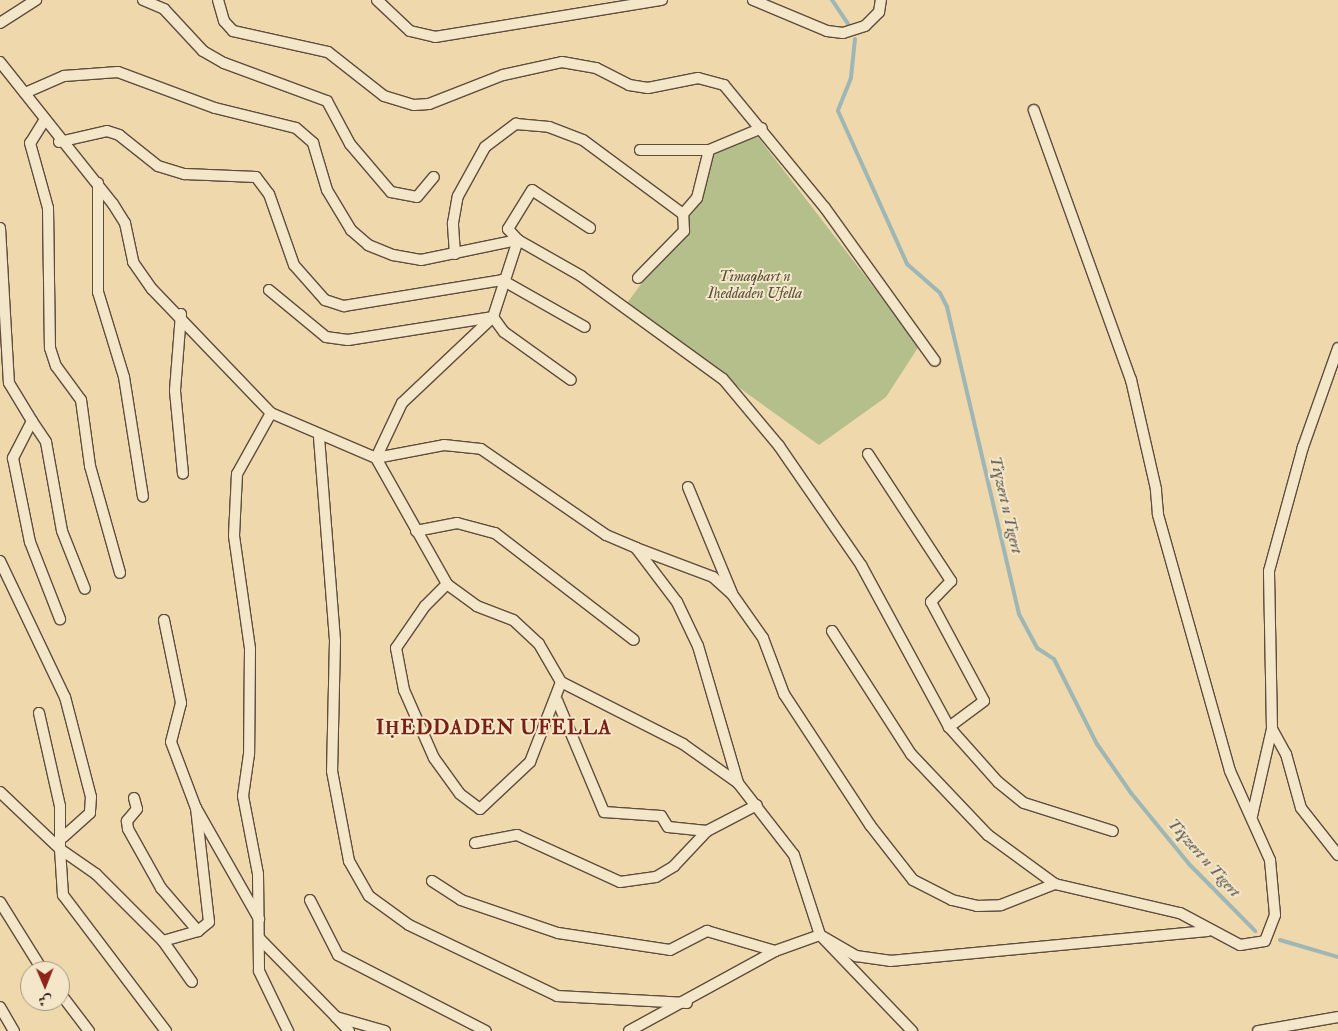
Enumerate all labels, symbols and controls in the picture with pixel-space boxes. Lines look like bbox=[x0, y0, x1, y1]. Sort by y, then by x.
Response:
park label: Timaqbart n Iḥeddaden Ufella bbox=[708, 267, 802, 302]
water label: Tiɣzert n Tigert bbox=[985, 455, 1027, 555]
district label: IḤEDDADEN UFELLA bbox=[374, 715, 614, 739]
water label: Tiɣzert n Tigert bbox=[1164, 815, 1244, 901]
north arrow bbox=[20, 961, 70, 1011]
text: ش bbox=[38, 992, 52, 1009]

